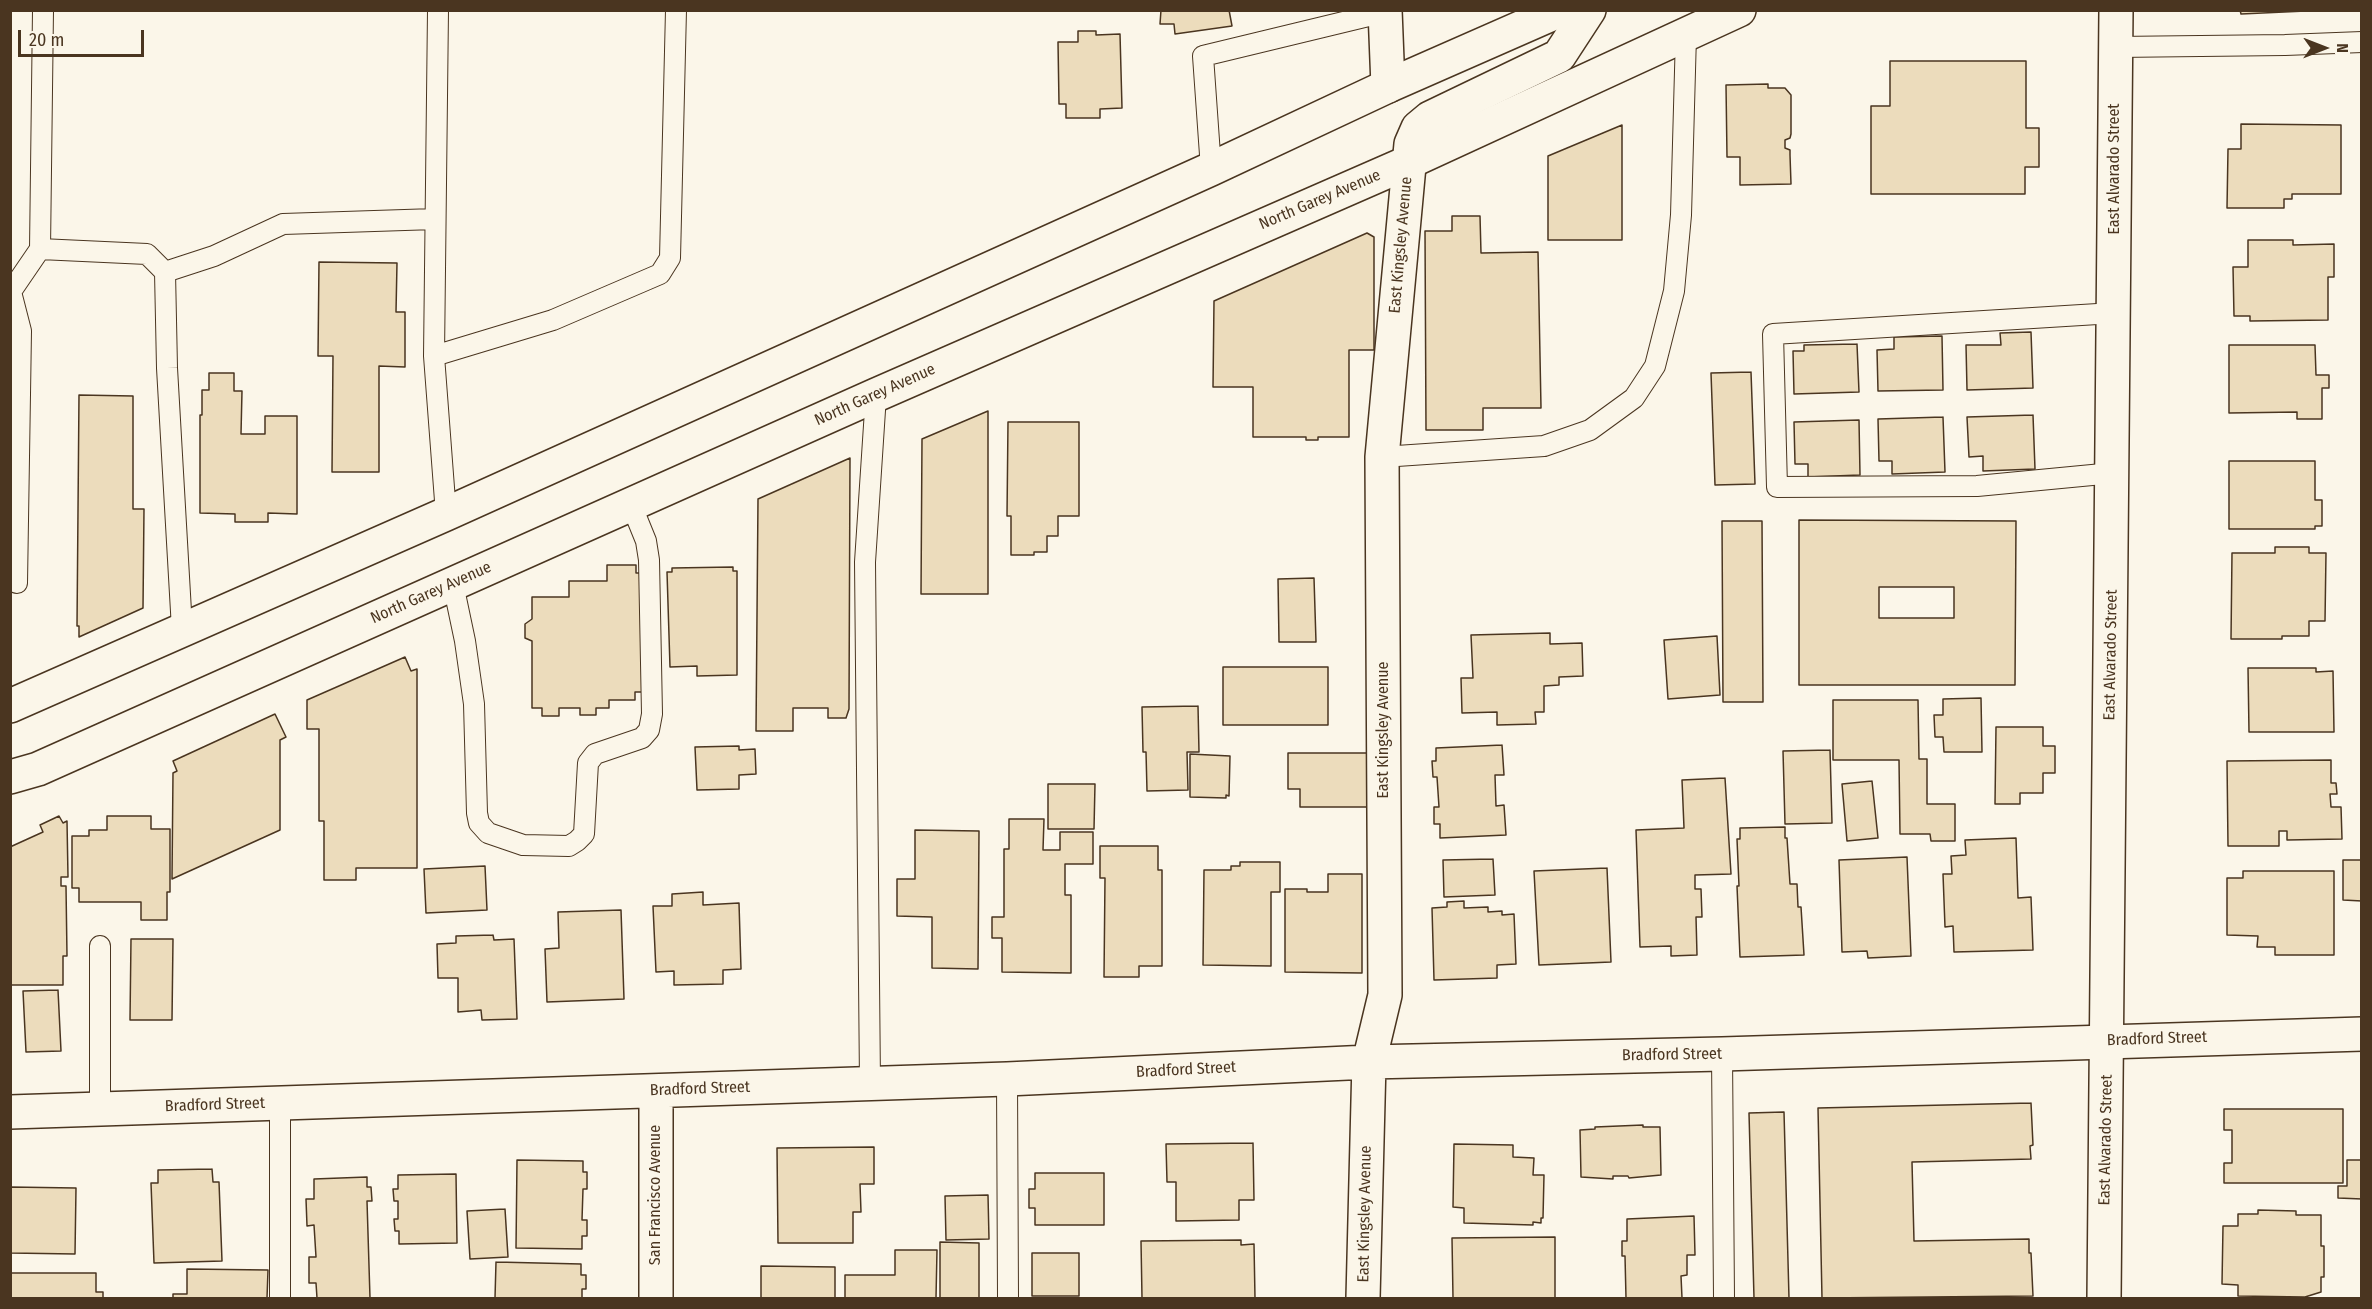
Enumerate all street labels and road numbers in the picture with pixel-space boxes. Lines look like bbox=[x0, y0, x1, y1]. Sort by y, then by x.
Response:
street label: East Alvarado Street bbox=[2105, 103, 2125, 235]
street label: North Garey Avenue bbox=[1256, 166, 1384, 234]
street label: East Kingsley Avenue bbox=[1385, 176, 1417, 314]
street label: North Garey Avenue bbox=[812, 360, 938, 430]
street label: North Garey Avenue bbox=[368, 558, 494, 628]
street label: East Alvarado Street bbox=[2100, 589, 2122, 721]
street label: East Kingsley Avenue bbox=[1374, 662, 1394, 798]
street label: Bradford Street bbox=[2107, 1028, 2207, 1050]
street label: Bradford Street bbox=[1622, 1045, 1722, 1065]
street label: Bradford Street bbox=[1135, 1058, 1237, 1082]
street label: East Alvarado Street bbox=[2095, 1074, 2117, 1206]
street label: Bradford Street bbox=[650, 1078, 750, 1100]
street label: Bradford Street bbox=[165, 1094, 265, 1116]
street label: San Francisco Avenue bbox=[646, 1125, 666, 1265]
street label: East Kingsley Avenue bbox=[1354, 1145, 1376, 1283]

